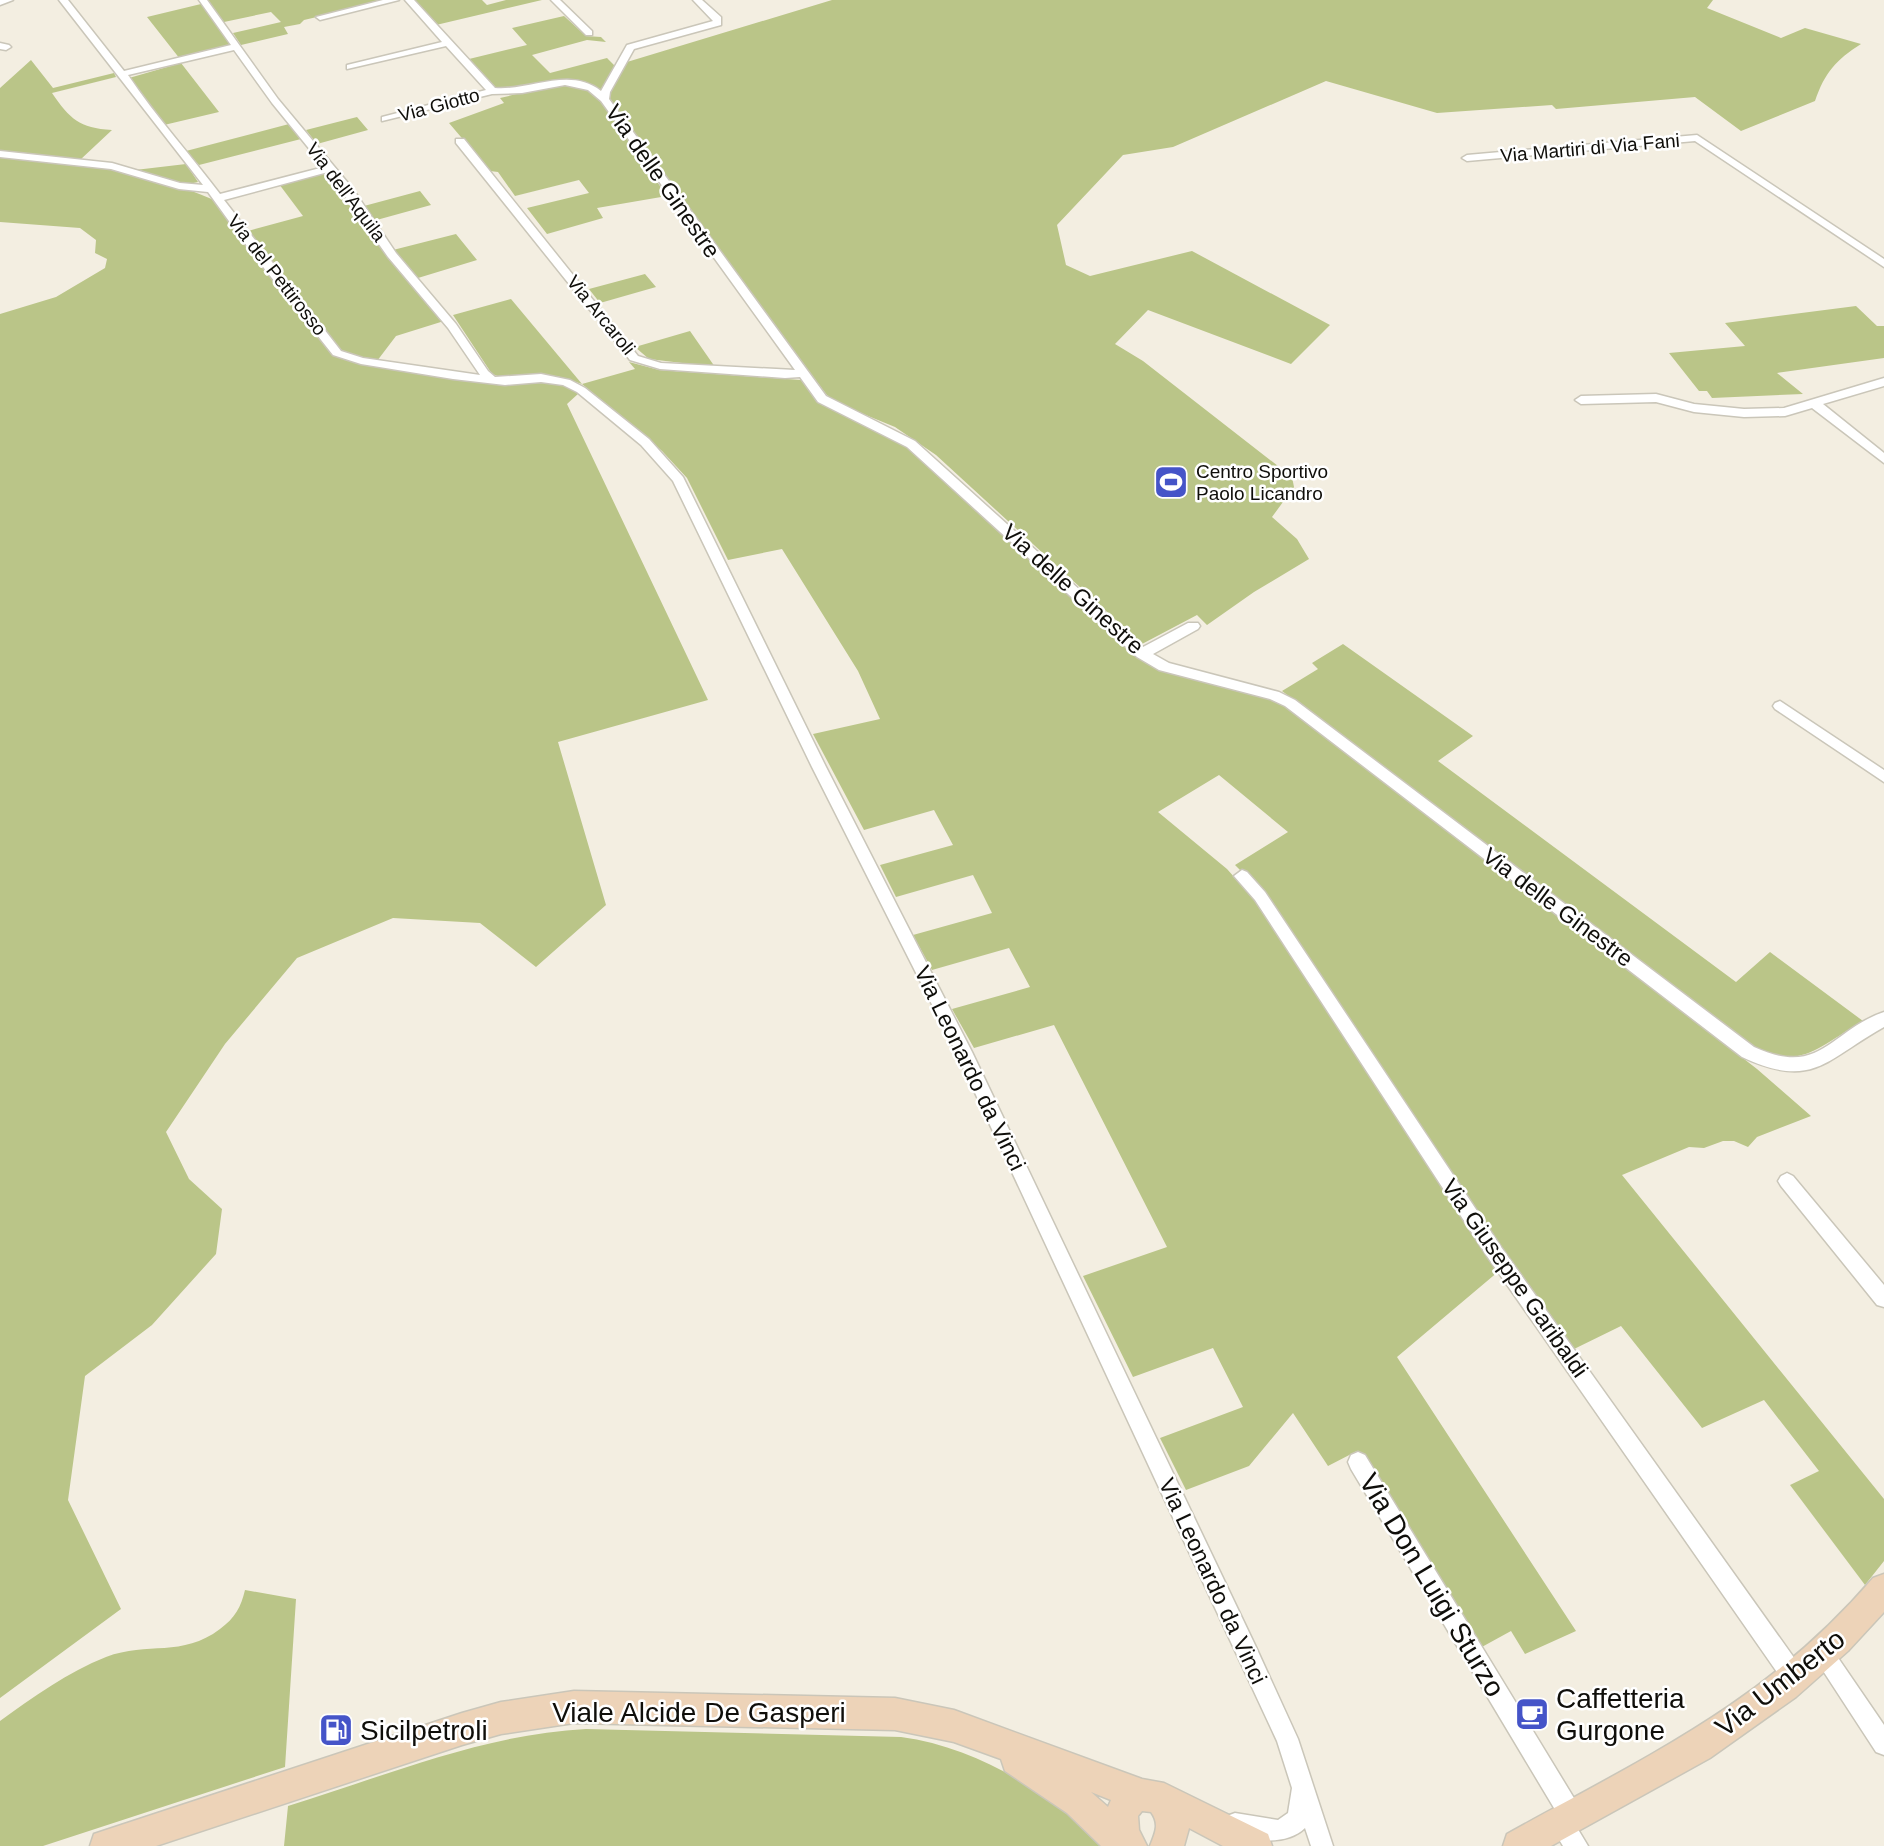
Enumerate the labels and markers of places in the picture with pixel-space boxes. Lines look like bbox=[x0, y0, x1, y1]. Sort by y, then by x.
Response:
place label: Centro Sportivo Paolo Licandro bbox=[1196, 461, 1328, 504]
sports icon: Centro Sportivo Paolo Licandro bbox=[1152, 463, 1190, 501]
place label: Caffetteria Gurgone bbox=[1556, 1683, 1685, 1746]
cafe icon: Caffetteria Gurgone bbox=[1513, 1695, 1551, 1733]
fuel station icon: Sicilpetroli bbox=[317, 1711, 355, 1749]
place label: Sicilpetroli bbox=[360, 1715, 488, 1746]

